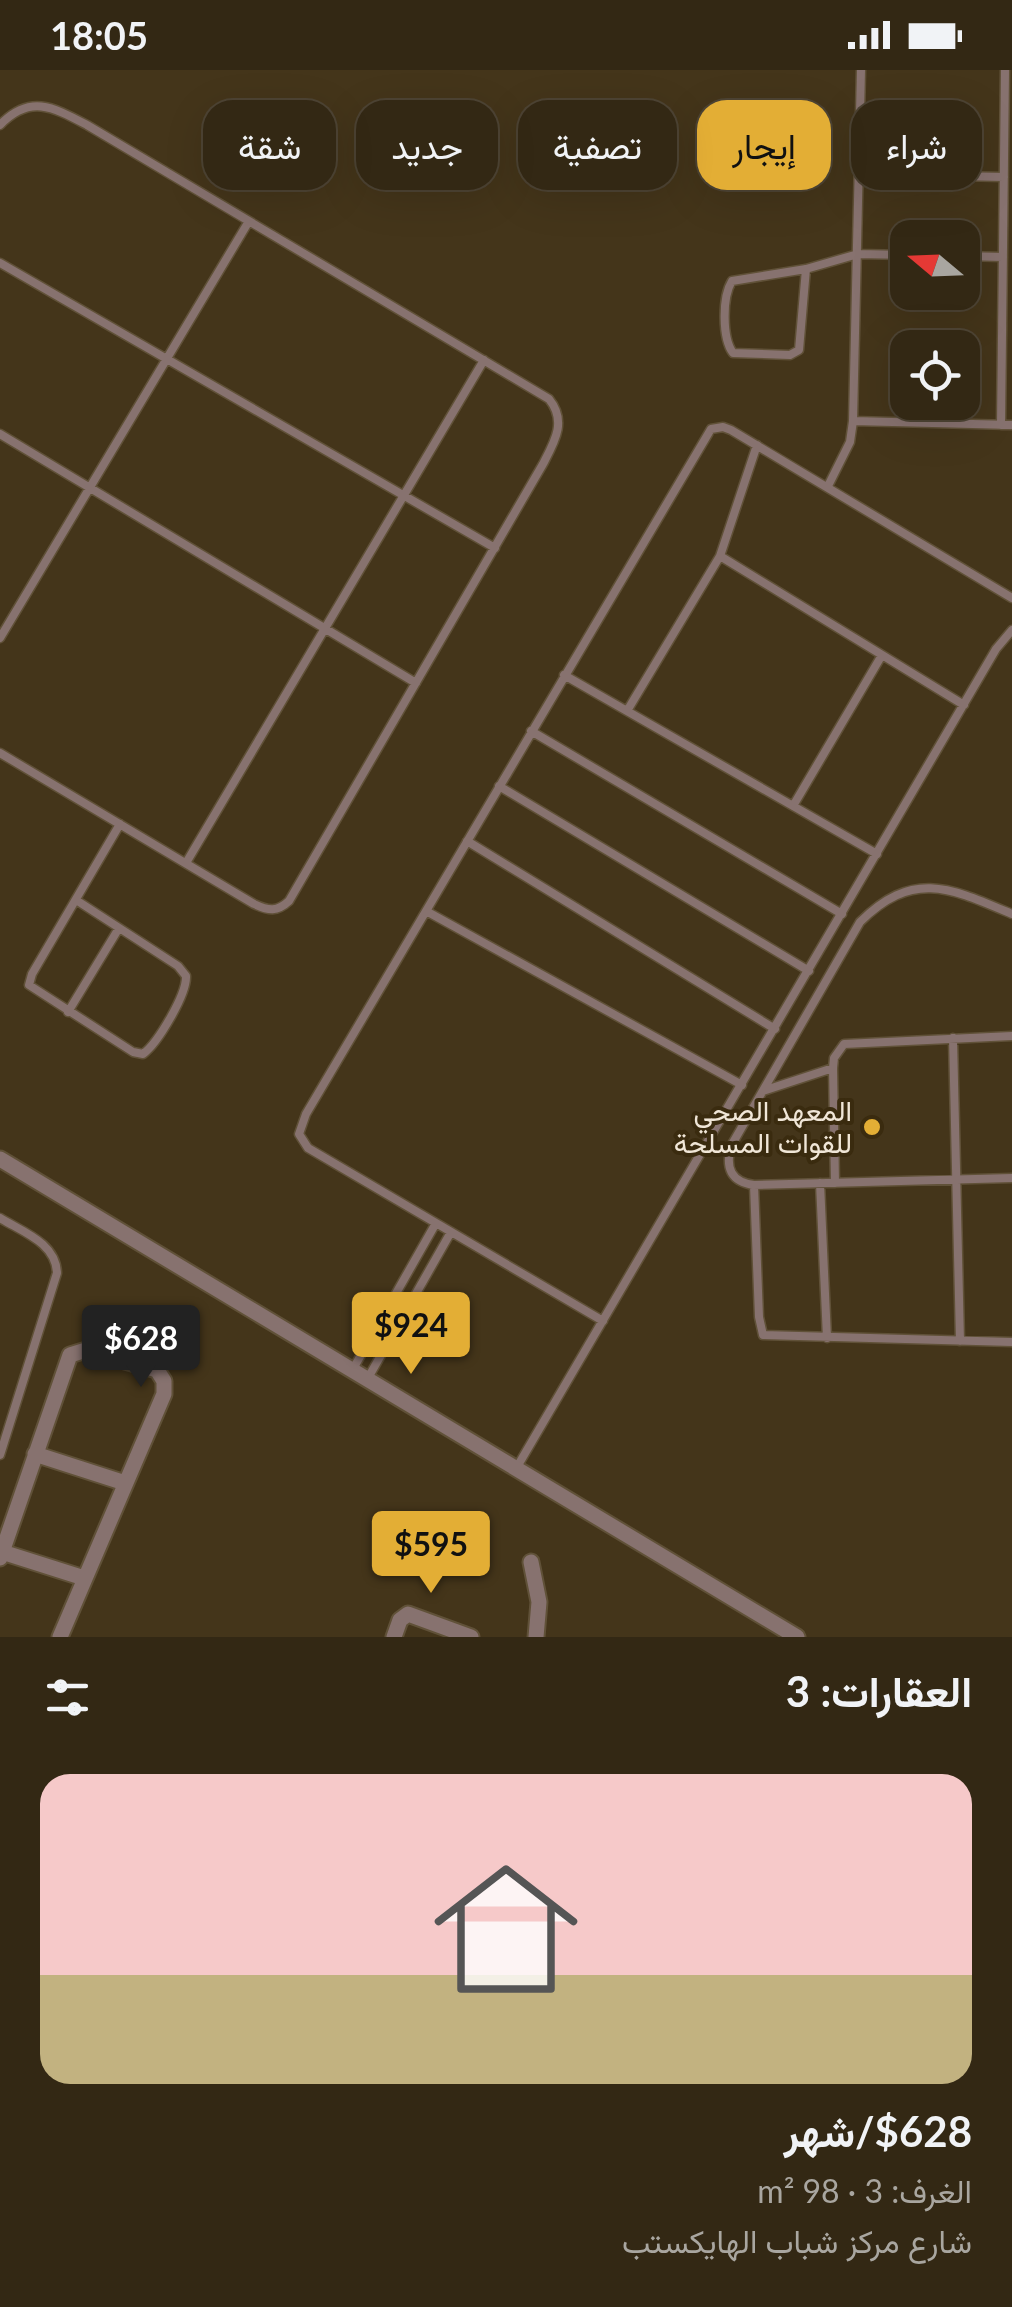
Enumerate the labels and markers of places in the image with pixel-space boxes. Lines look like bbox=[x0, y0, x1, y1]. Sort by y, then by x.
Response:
place label: المعهد الصحي للقوات المسلحة bbox=[674, 1093, 852, 1161]
marker: المعهد الصحي للقوات المسلحة bbox=[861, 1116, 883, 1138]
pin: $924 bbox=[352, 1292, 470, 1377]
pin: $628 bbox=[82, 1305, 200, 1390]
pin: $595 bbox=[372, 1511, 490, 1596]

